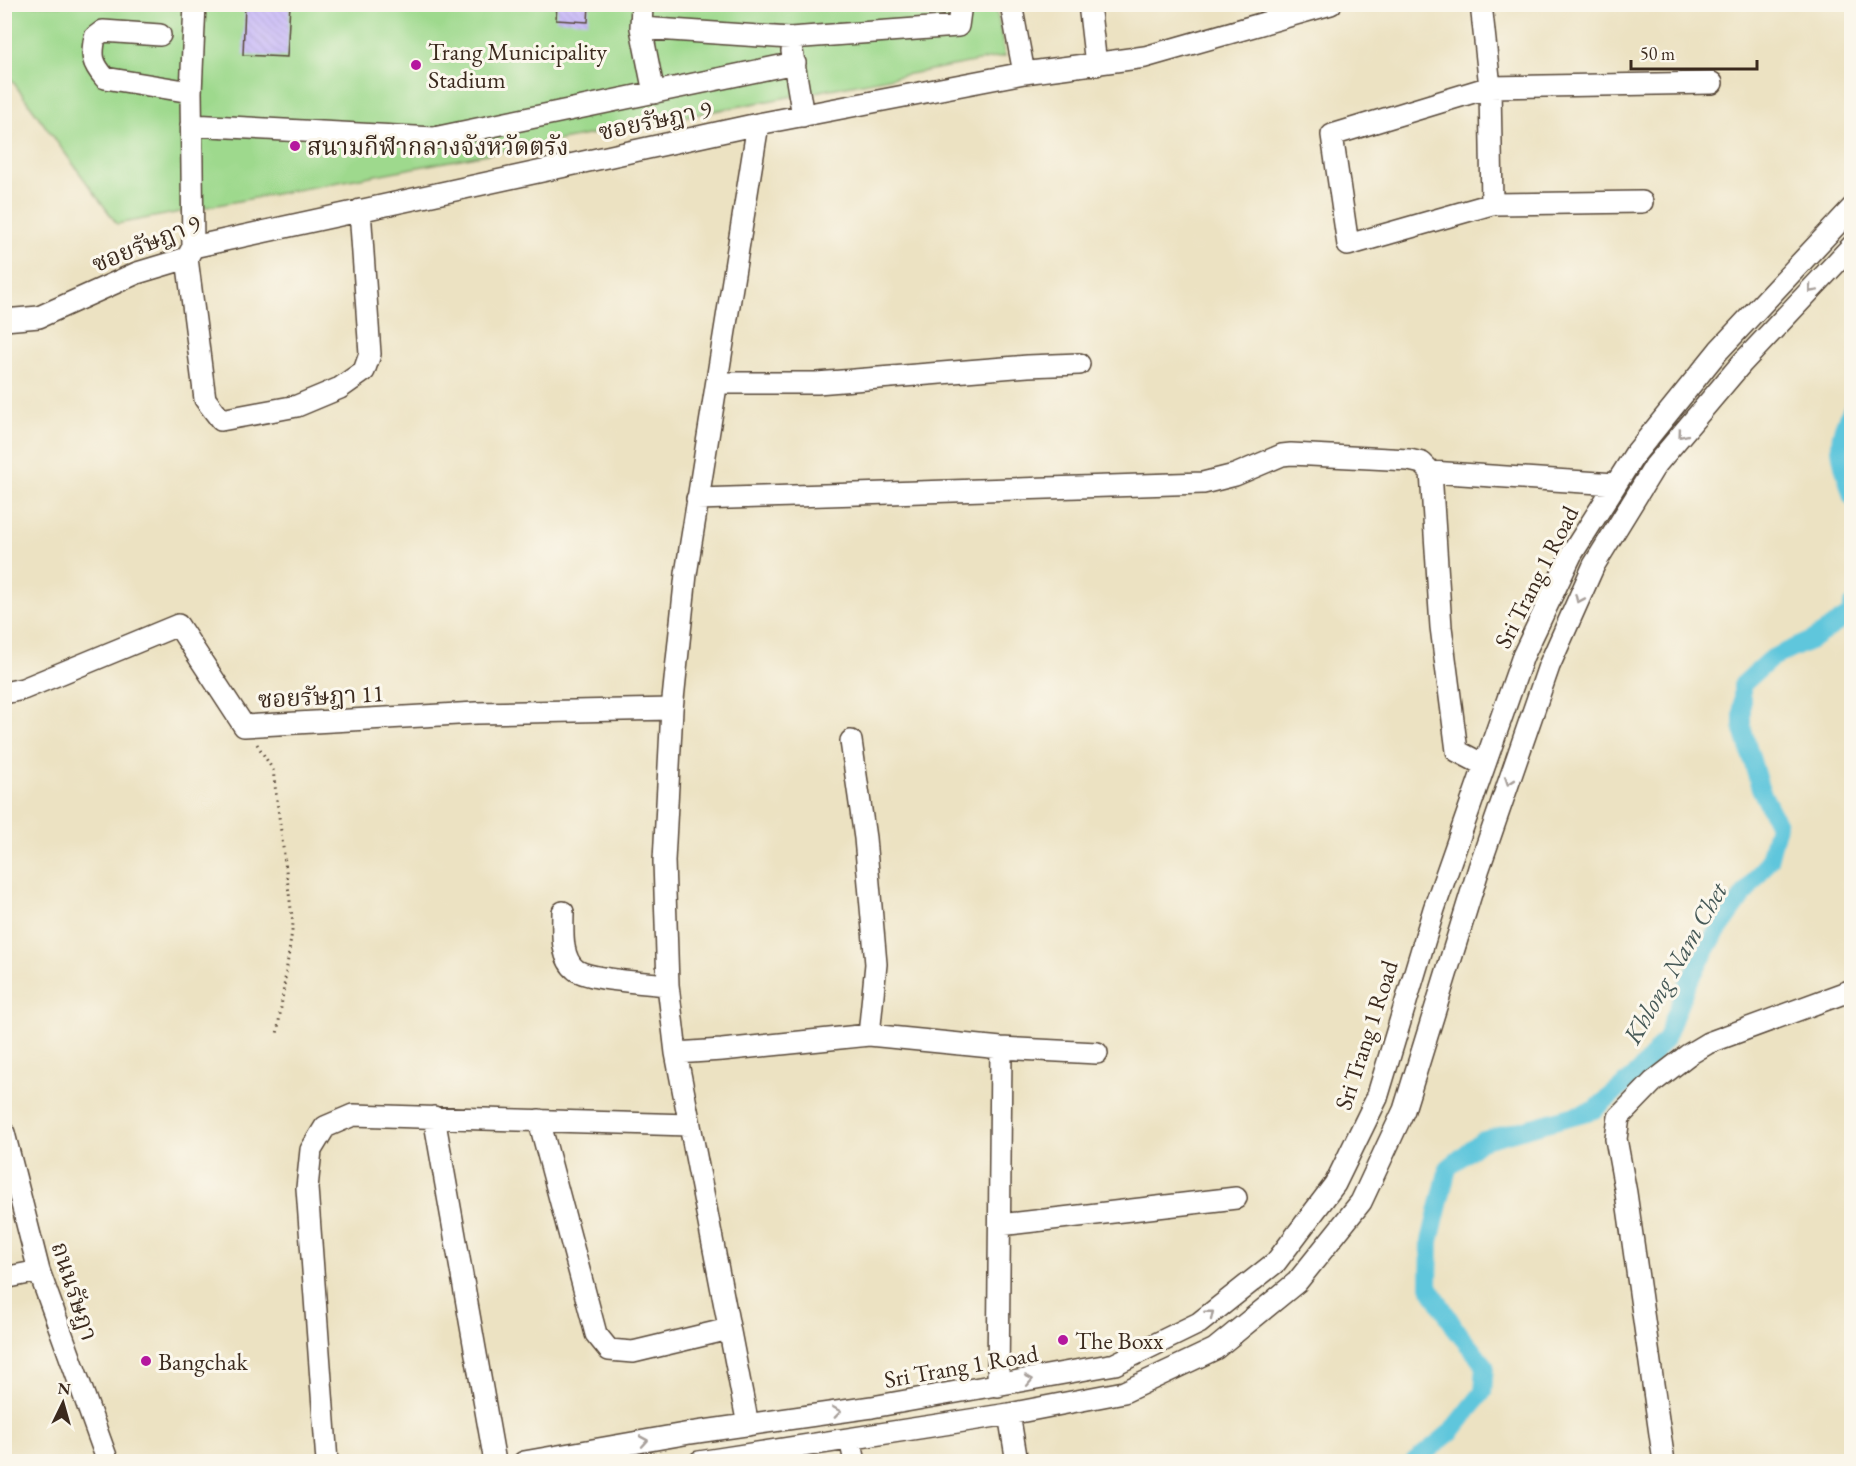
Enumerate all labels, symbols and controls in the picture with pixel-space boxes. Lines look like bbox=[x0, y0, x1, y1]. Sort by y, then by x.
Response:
scale bar bbox=[1631, 33, 1757, 71]
place label: Trang Municipality Stadium bbox=[428, 36, 607, 95]
text: 50 m bbox=[1640, 42, 1675, 65]
marker: Trang Municipality Stadium bbox=[409, 58, 423, 72]
street label: ซอยรัษฎา 9 bbox=[596, 93, 715, 147]
place label: สนามกีฬากลางจังหวัดตรัง bbox=[307, 131, 569, 162]
marker: สนามกีฬากลางจังหวัดตรัง bbox=[288, 139, 302, 153]
street label: ซอยรัษฎา 9 bbox=[87, 207, 206, 279]
one-way arrow bbox=[1808, 282, 1819, 293]
one-way arrow bbox=[1678, 427, 1689, 438]
street label: Sri Trang 1 Road bbox=[1487, 500, 1586, 653]
one-way arrow bbox=[1574, 592, 1586, 603]
street label: ซอยรัษฎา 11 bbox=[257, 677, 385, 715]
one-way arrow bbox=[1504, 775, 1517, 786]
water label: Khlong Nam Chet bbox=[1615, 875, 1736, 1051]
street label: Sri Trang 1 Road bbox=[1327, 955, 1405, 1114]
street label: ถนนรัษฎา bbox=[44, 1238, 106, 1344]
one-way arrow bbox=[1203, 1311, 1214, 1322]
place label: The Boxx bbox=[1075, 1325, 1164, 1356]
marker: The Boxx bbox=[1056, 1333, 1070, 1347]
street label: Sri Trang 1 Road bbox=[882, 1337, 1041, 1395]
place label: Bangchak bbox=[158, 1346, 248, 1377]
marker: Bangchak bbox=[139, 1354, 153, 1368]
north arrow bbox=[33, 1373, 93, 1433]
one-way arrow bbox=[1024, 1374, 1034, 1387]
text: N bbox=[57, 1378, 72, 1400]
one-way arrow bbox=[832, 1407, 841, 1419]
one-way arrow bbox=[639, 1435, 649, 1448]

